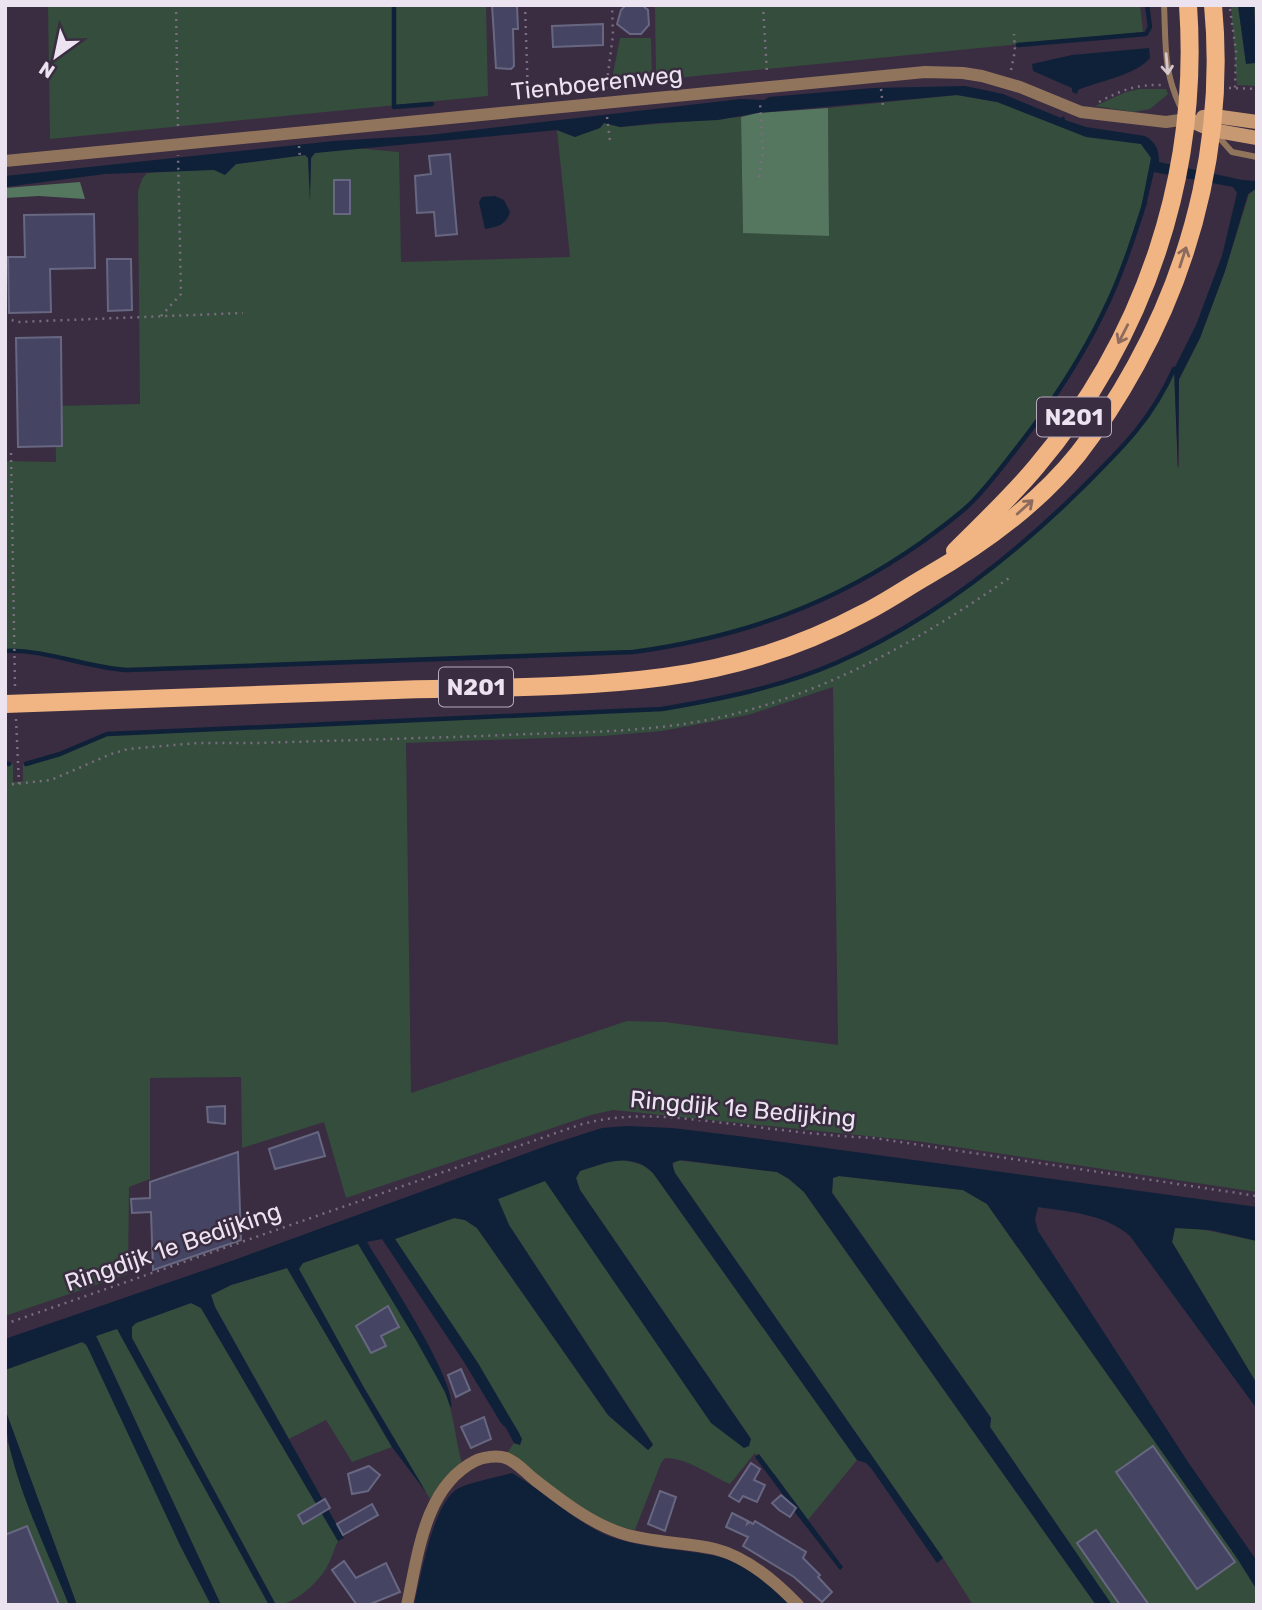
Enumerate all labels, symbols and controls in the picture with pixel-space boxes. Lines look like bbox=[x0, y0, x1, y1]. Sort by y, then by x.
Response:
north arrow bbox=[21, 21, 91, 91]
one-way arrow bbox=[1161, 52, 1174, 75]
text: N bbox=[35, 56, 59, 83]
street label: Tienboerenweg bbox=[510, 60, 684, 106]
one-way arrow bbox=[1178, 246, 1191, 268]
one-way arrow bbox=[1116, 323, 1130, 344]
road number: N201 bbox=[1037, 398, 1111, 436]
one-way arrow bbox=[1015, 499, 1033, 515]
road number: N201 bbox=[439, 667, 513, 706]
street label: Ringdijk 1e Bedijking bbox=[629, 1085, 857, 1133]
street label: Ringdijk 1e Bedijking bbox=[61, 1197, 285, 1297]

